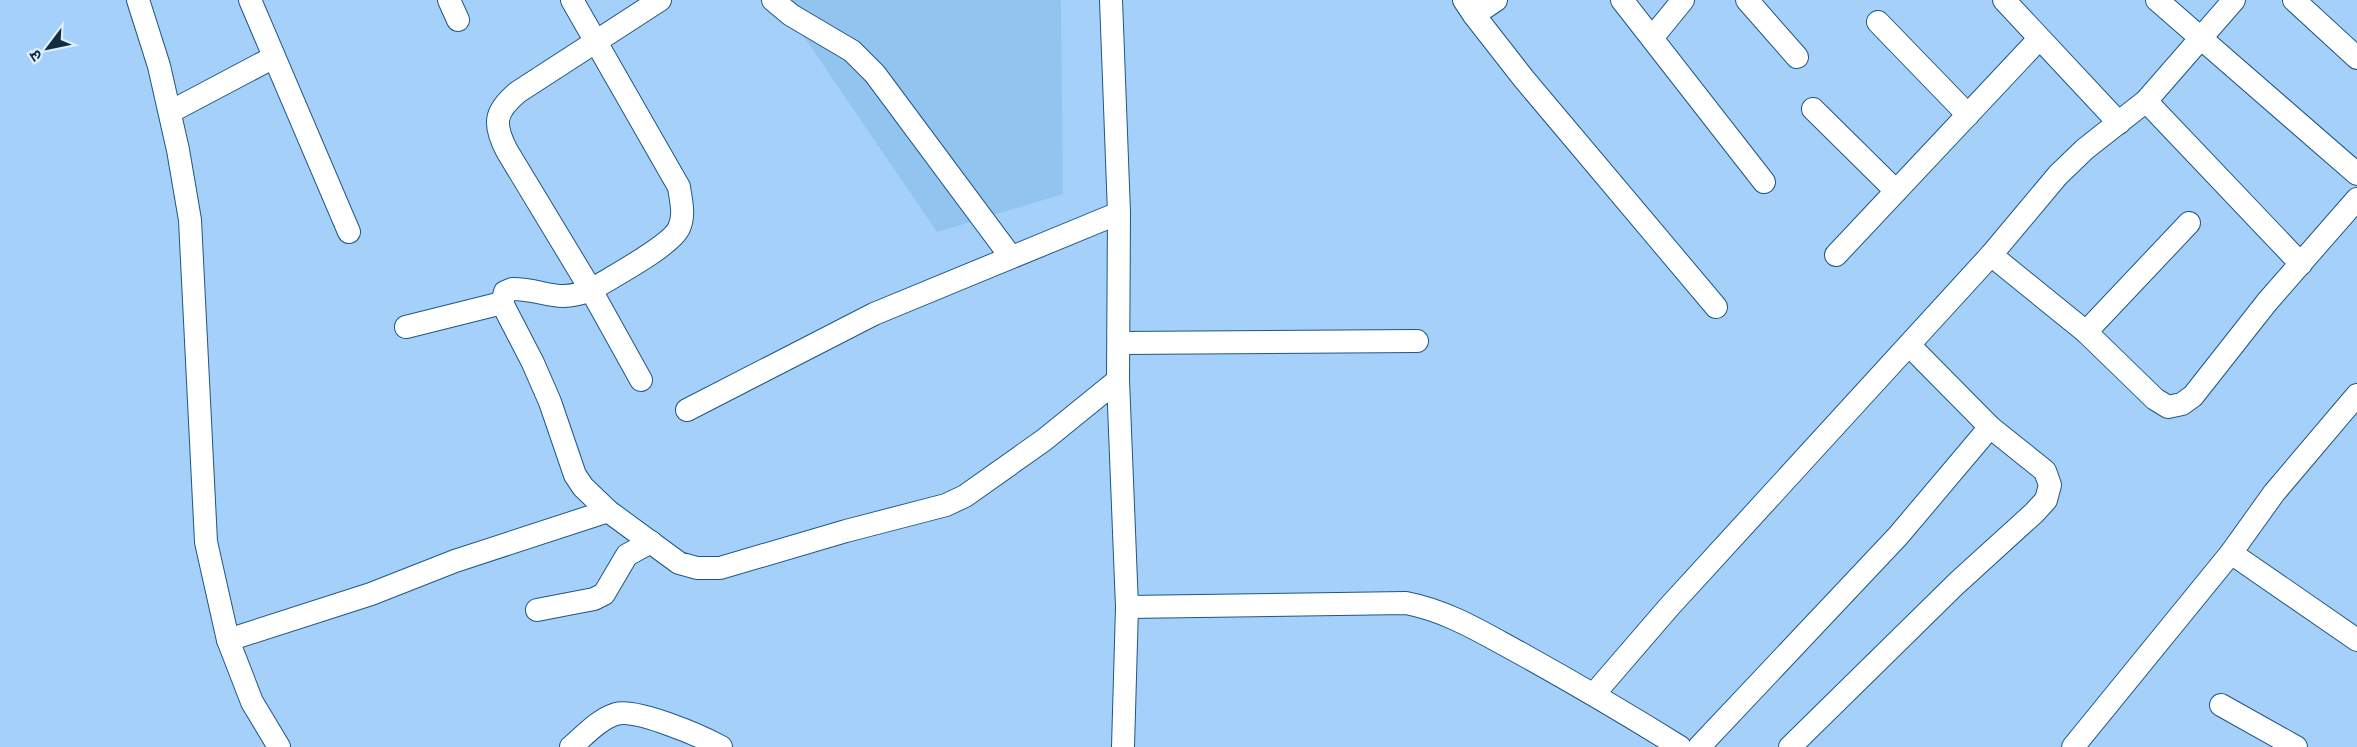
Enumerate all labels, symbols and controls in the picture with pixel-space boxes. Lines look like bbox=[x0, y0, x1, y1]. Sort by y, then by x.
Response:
north arrow bbox=[18, 18, 78, 78]
text: उ bbox=[25, 46, 46, 65]

